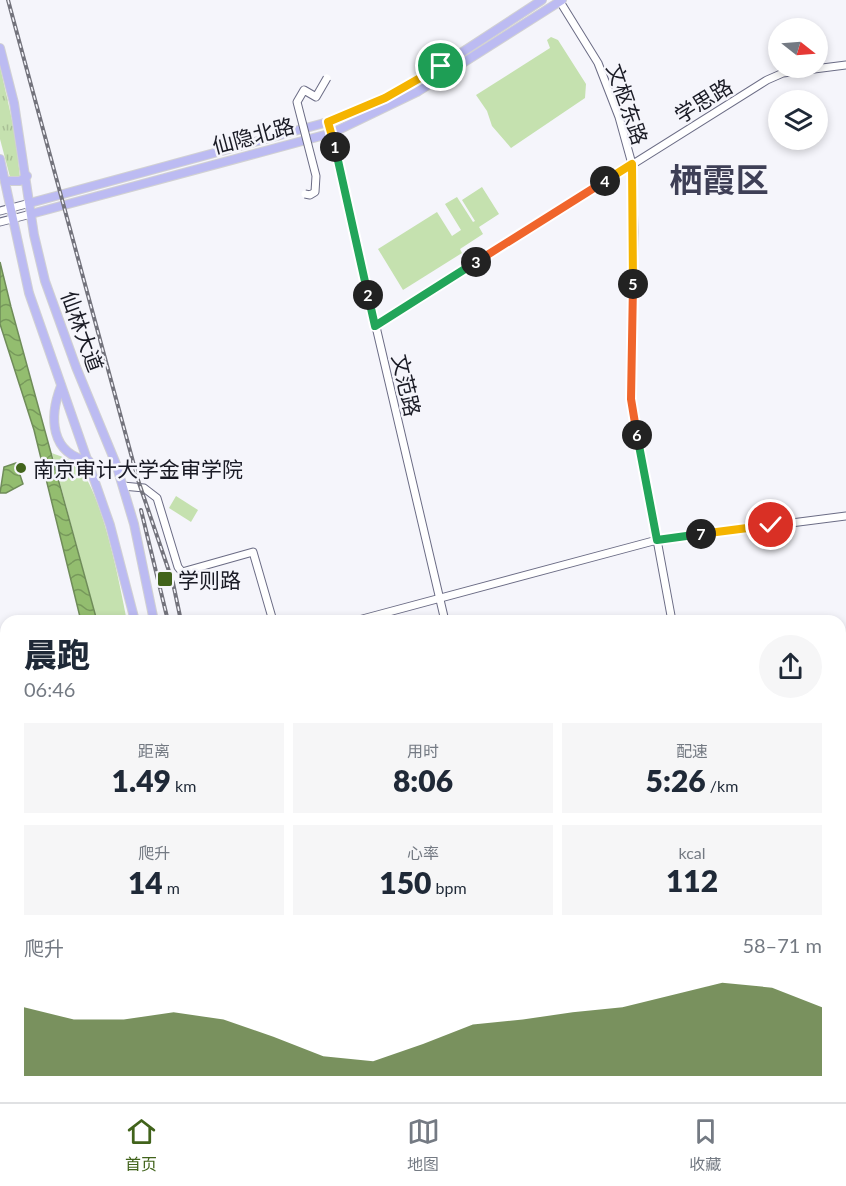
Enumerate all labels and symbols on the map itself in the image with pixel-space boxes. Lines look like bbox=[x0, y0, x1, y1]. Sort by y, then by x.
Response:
north arrow bbox=[768, 18, 828, 78]
pin bbox=[415, 40, 466, 91]
street label: 文枢东路 bbox=[603, 60, 653, 148]
street label: 学思路 bbox=[670, 73, 736, 127]
street label: 仙隐北路 bbox=[209, 112, 297, 158]
pin: 1 bbox=[320, 132, 350, 162]
district label: 栖霞区 bbox=[670, 159, 769, 199]
pin: 4 bbox=[590, 166, 620, 196]
pin: 3 bbox=[461, 247, 491, 277]
pin: 5 bbox=[618, 269, 648, 299]
pin: 2 bbox=[353, 280, 383, 310]
street label: 仙林大道 bbox=[57, 287, 109, 375]
street label: 文范路 bbox=[388, 351, 426, 419]
pin: 6 bbox=[622, 420, 652, 450]
place label: 南京审计大学金审学院 bbox=[33, 456, 243, 481]
marker: 南京审计大学金审学院 bbox=[14, 461, 28, 475]
pin bbox=[745, 499, 796, 550]
pin: 7 bbox=[686, 519, 716, 549]
place label: 学则路 bbox=[178, 567, 241, 592]
marker: 学则路 bbox=[156, 570, 174, 588]

